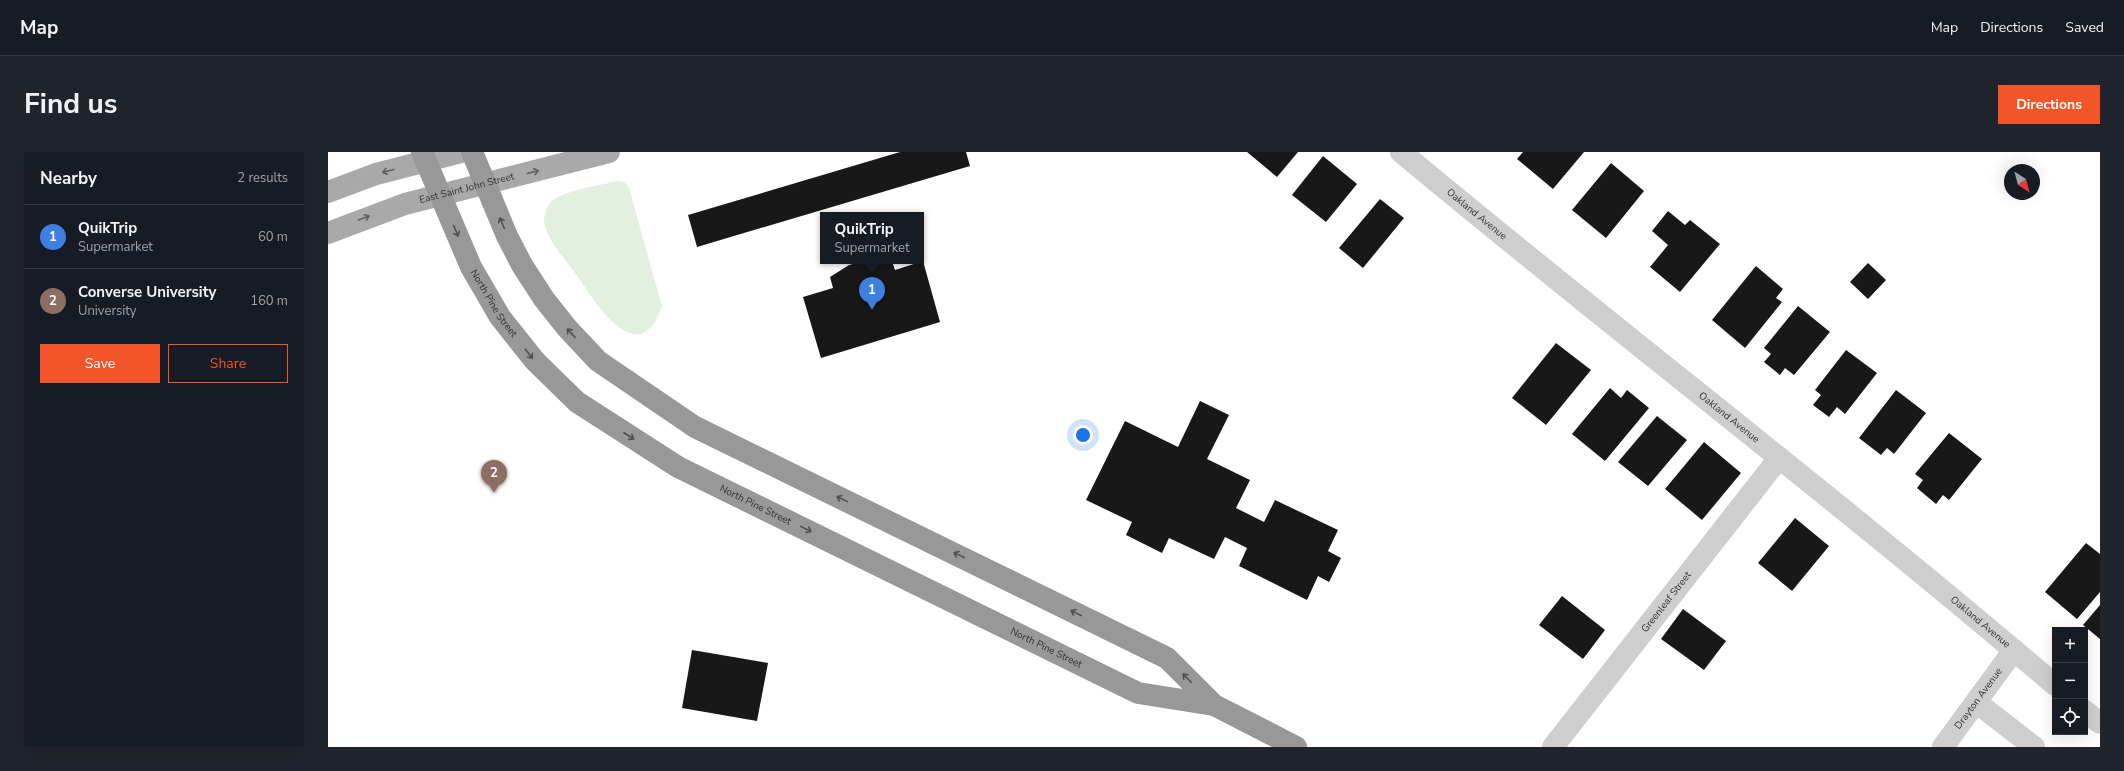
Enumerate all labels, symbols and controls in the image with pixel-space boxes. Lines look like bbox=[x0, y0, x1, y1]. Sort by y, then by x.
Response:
text: Map bbox=[20, 15, 58, 41]
text: Map bbox=[1931, 18, 1958, 37]
text: Directions bbox=[1980, 18, 2043, 37]
text: Saved bbox=[2065, 18, 2104, 37]
text: Find us bbox=[24, 85, 118, 123]
button: Directions bbox=[1998, 85, 2100, 124]
north arrow bbox=[2004, 164, 2040, 200]
text: Nearby bbox=[40, 167, 97, 190]
one-way arrow bbox=[526, 167, 539, 175]
one-way arrow bbox=[382, 168, 395, 176]
text: 2 results bbox=[237, 169, 288, 187]
street label: East Saint John Street bbox=[418, 169, 516, 207]
street label: Oakland Avenue bbox=[1443, 185, 1510, 243]
popup bbox=[820, 212, 924, 264]
one-way arrow bbox=[358, 214, 370, 222]
text: QuikTrip bbox=[78, 218, 137, 238]
one-way arrow bbox=[498, 218, 505, 230]
text: QuikTrip bbox=[835, 219, 894, 239]
one-way arrow bbox=[452, 225, 460, 237]
text: 1 bbox=[49, 228, 57, 246]
text: 60 m bbox=[258, 228, 288, 246]
text: Supermarket bbox=[78, 238, 153, 256]
text: Supermarket bbox=[835, 239, 909, 257]
street label: North Pine Street bbox=[467, 267, 521, 341]
pin: 1 bbox=[859, 277, 885, 310]
text: Converse University bbox=[78, 282, 216, 302]
text: 2 bbox=[49, 292, 57, 310]
text: 160 m bbox=[250, 292, 288, 310]
text: University bbox=[78, 302, 137, 320]
one-way arrow bbox=[566, 328, 576, 338]
button: Save bbox=[40, 344, 160, 383]
button: Share bbox=[168, 344, 288, 383]
one-way arrow bbox=[525, 348, 533, 359]
street label: Oakland Avenue bbox=[1696, 389, 1762, 446]
your location bbox=[1073, 425, 1093, 445]
one-way arrow bbox=[623, 432, 635, 440]
pin: 2 bbox=[481, 460, 507, 493]
street label: North Pine Street bbox=[717, 481, 794, 529]
one-way arrow bbox=[836, 495, 848, 502]
one-way arrow bbox=[799, 526, 811, 533]
one-way arrow bbox=[953, 551, 965, 558]
street label: Greenleaf Street bbox=[1638, 568, 1695, 635]
street label: Oakland Avenue bbox=[1947, 593, 2013, 651]
one-way arrow bbox=[1070, 608, 1082, 616]
street label: North Pine Street bbox=[1008, 624, 1085, 672]
map controls bbox=[2052, 627, 2088, 735]
button: + bbox=[2052, 627, 2088, 663]
button: − bbox=[2052, 663, 2088, 699]
street label: Drayton Avenue bbox=[1951, 665, 2006, 732]
one-way arrow bbox=[1182, 673, 1192, 683]
button: locate bbox=[2052, 699, 2088, 735]

